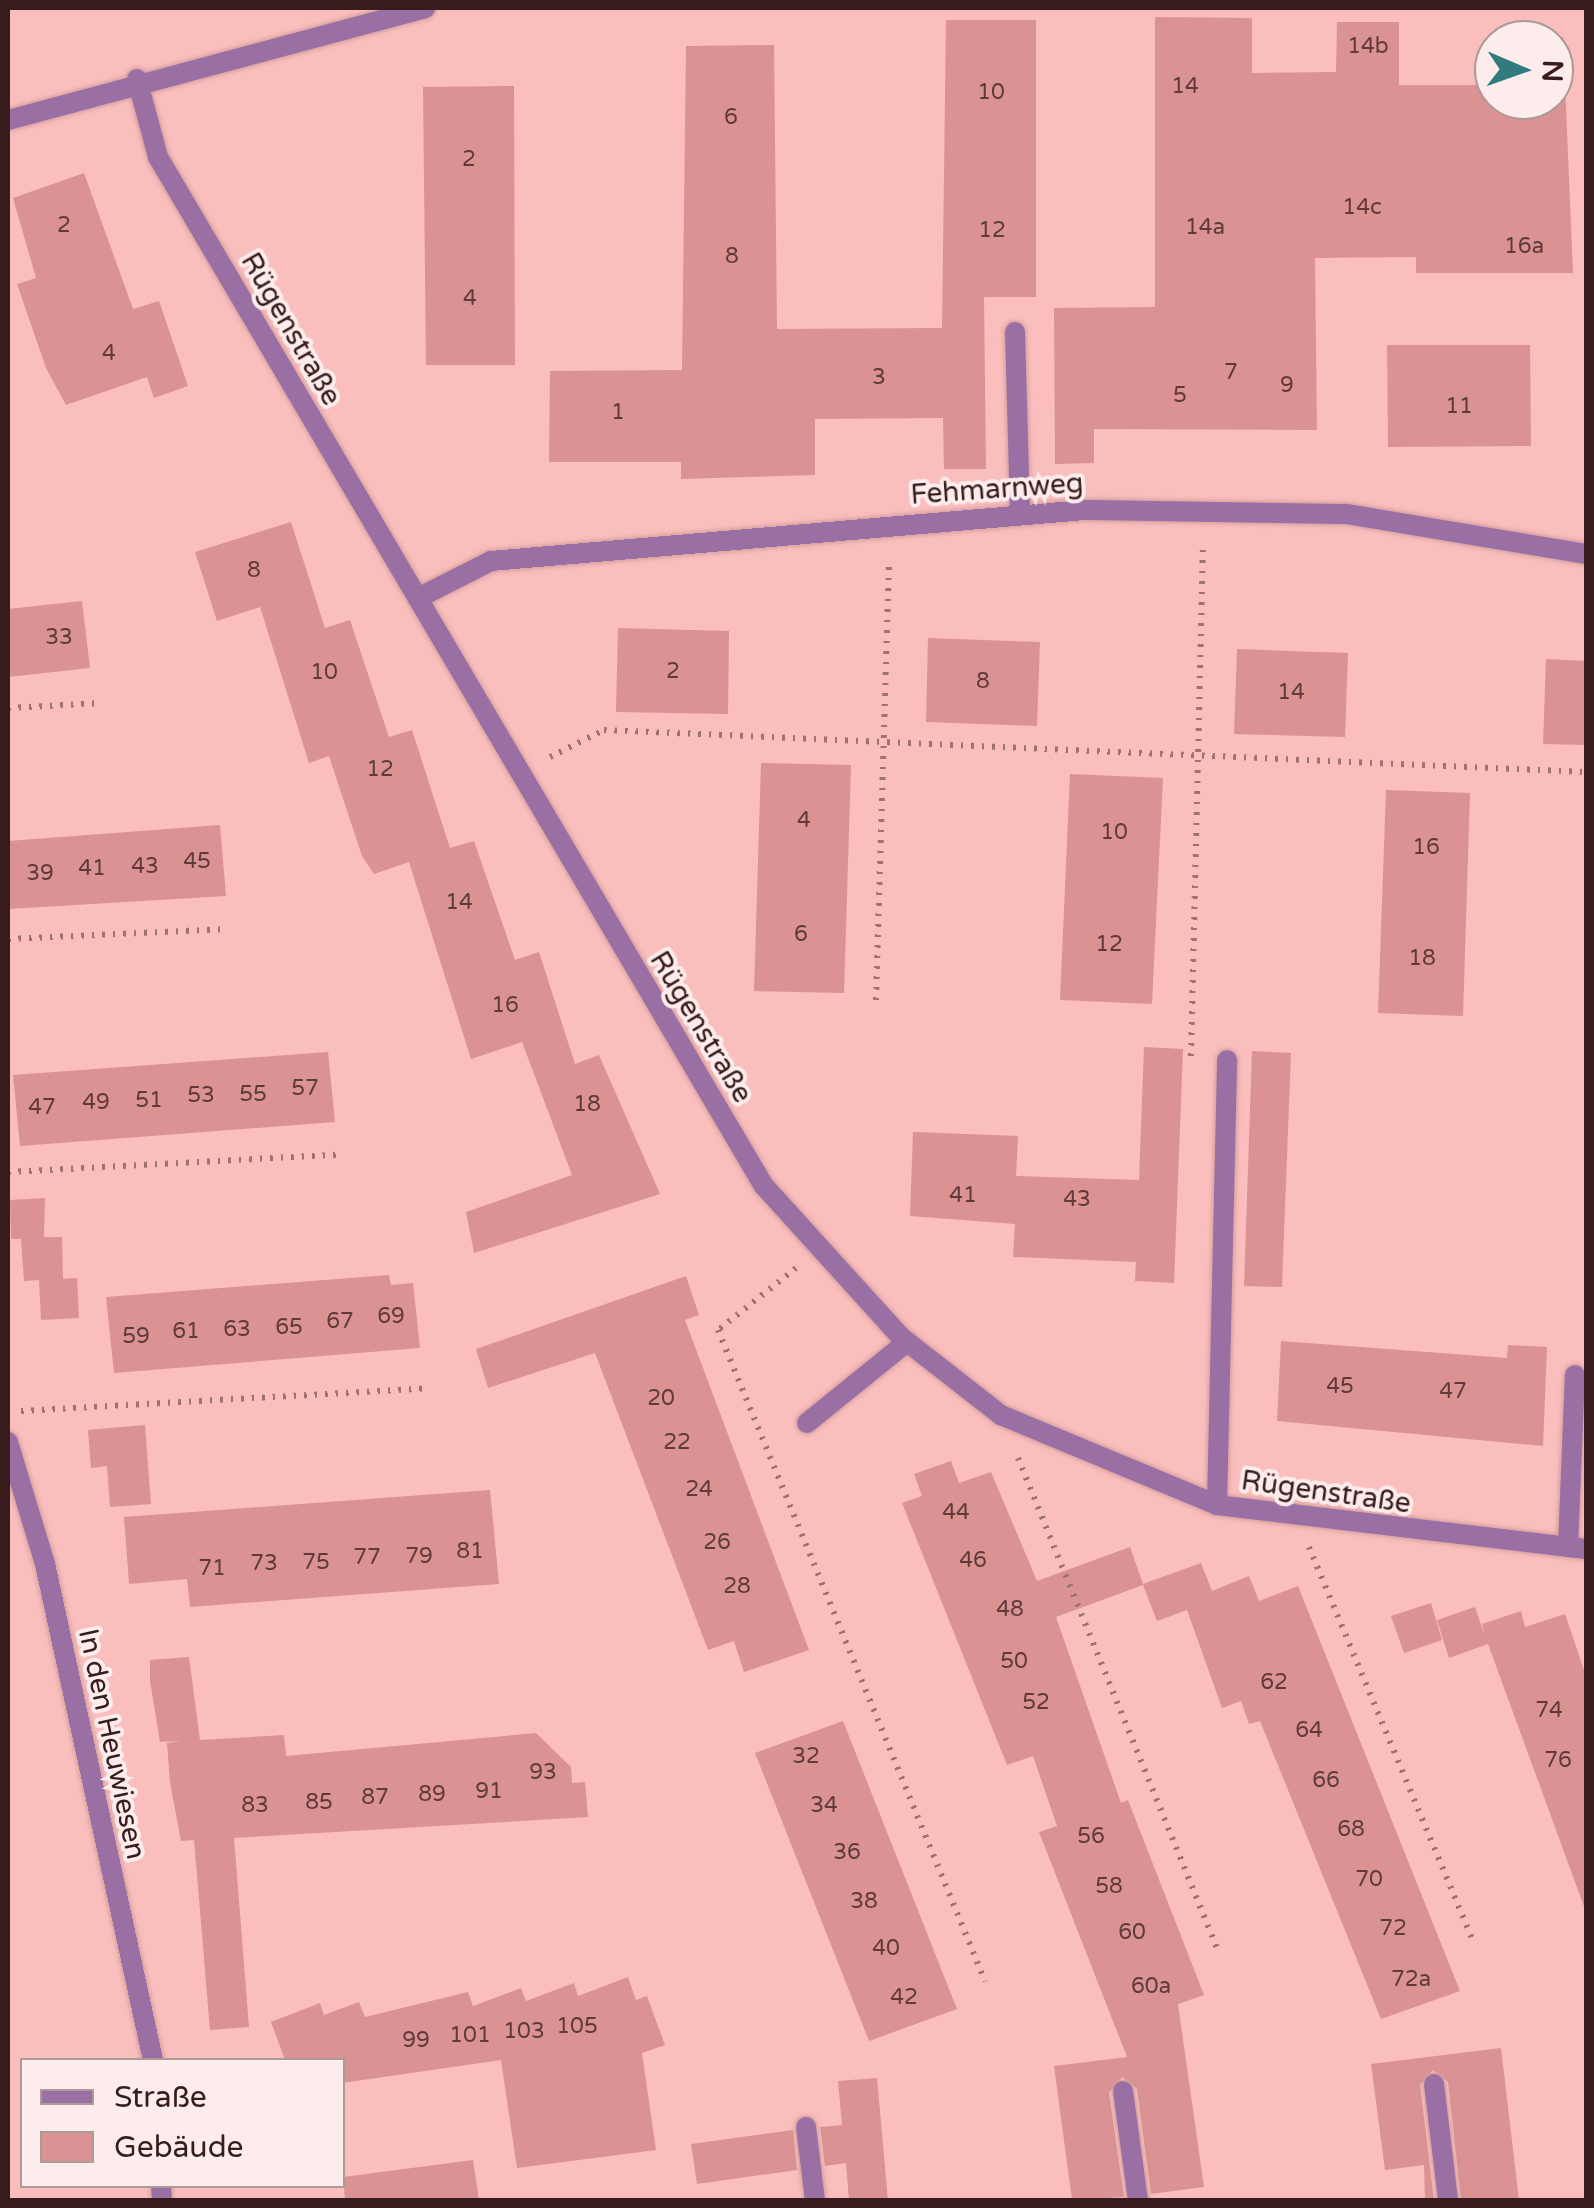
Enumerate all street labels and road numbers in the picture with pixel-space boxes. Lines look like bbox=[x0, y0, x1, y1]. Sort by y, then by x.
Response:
street label: Rügenstraße bbox=[234, 247, 348, 411]
street label: Fehmarnweg bbox=[909, 466, 1085, 512]
street label: Rügenstraße bbox=[643, 945, 759, 1109]
street label: Rügenstraße bbox=[1239, 1463, 1413, 1521]
street label: In den Heuwiesen bbox=[71, 1626, 153, 1862]

